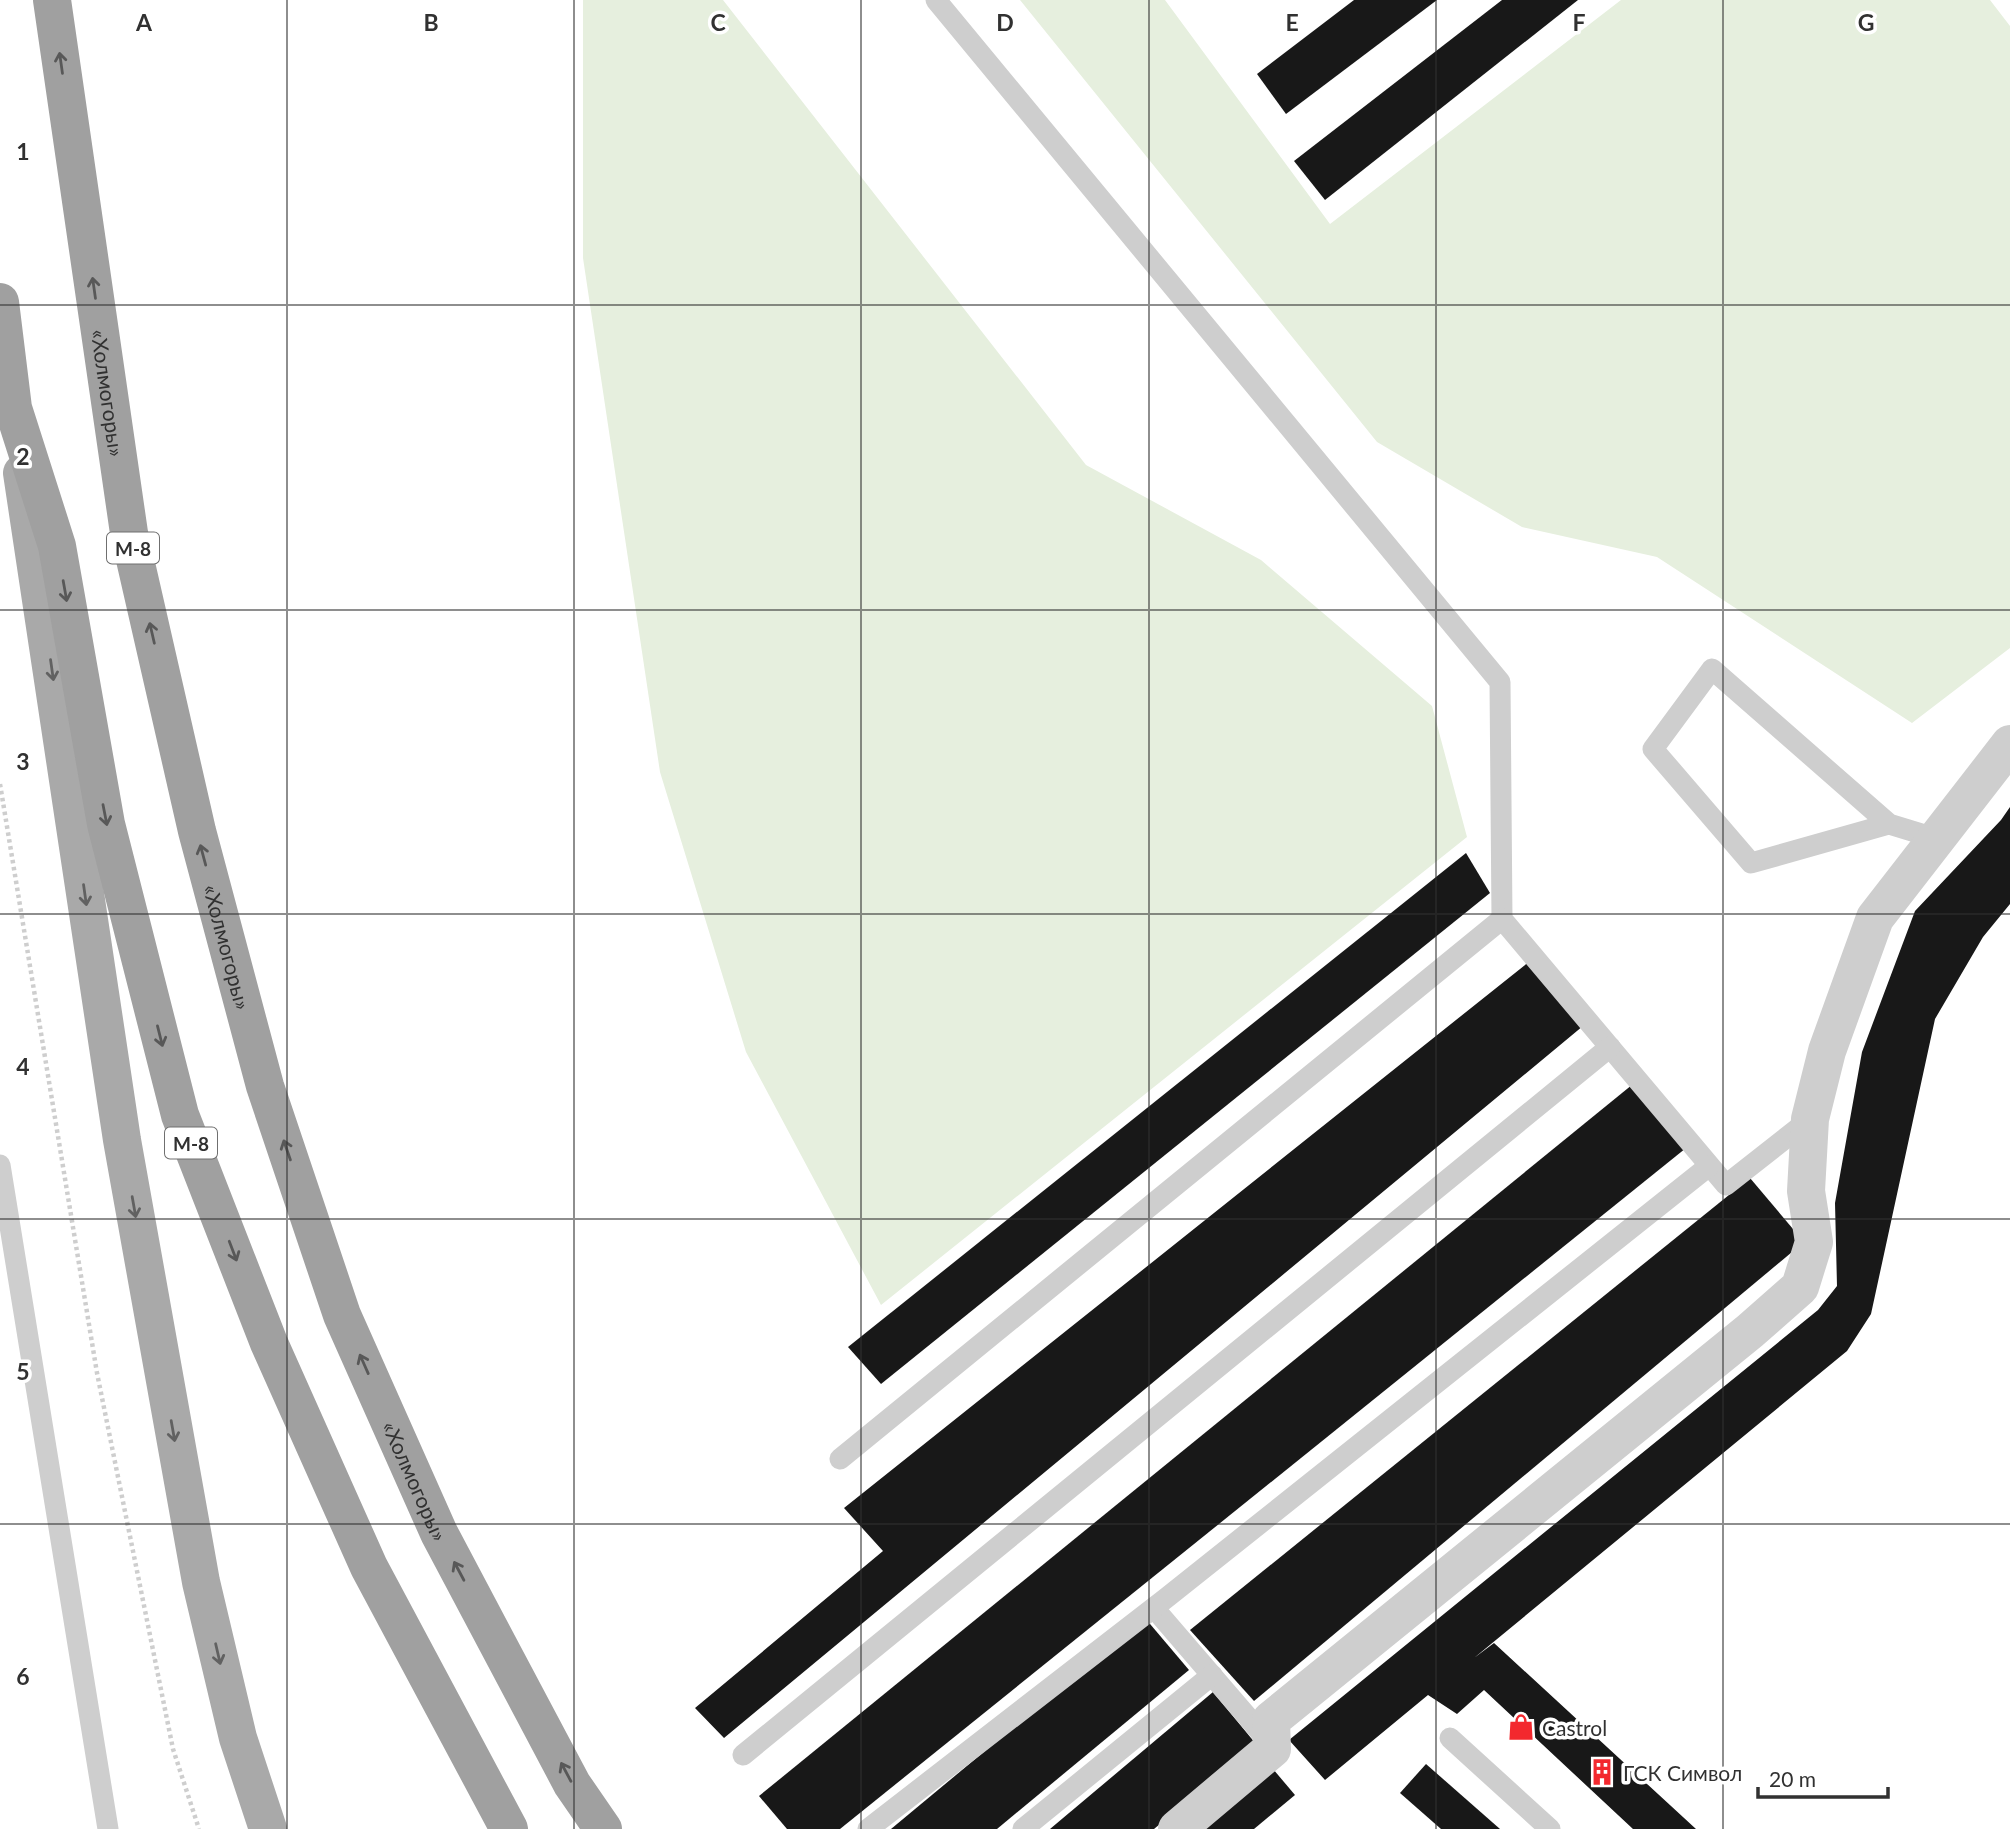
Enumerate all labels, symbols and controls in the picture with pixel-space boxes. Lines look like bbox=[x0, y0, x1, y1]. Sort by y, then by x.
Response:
text: A bbox=[135, 8, 153, 36]
text: B bbox=[423, 8, 439, 36]
text: C bbox=[710, 8, 726, 36]
text: D bbox=[996, 8, 1014, 36]
text: E bbox=[1285, 8, 1299, 36]
text: F bbox=[1572, 8, 1586, 36]
text: G bbox=[1858, 8, 1874, 36]
one-way arrow bbox=[54, 52, 67, 75]
text: 1 bbox=[16, 137, 30, 165]
one-way arrow bbox=[87, 278, 100, 300]
street label: «Холмогоры» bbox=[87, 328, 130, 458]
text: 2 bbox=[16, 442, 30, 470]
road number: М-8 bbox=[107, 533, 159, 564]
one-way arrow bbox=[59, 579, 72, 602]
one-way arrow bbox=[145, 622, 158, 645]
one-way arrow bbox=[45, 658, 58, 681]
text: 3 bbox=[16, 747, 30, 775]
one-way arrow bbox=[99, 803, 112, 826]
one-way arrow bbox=[196, 844, 209, 866]
street label: «Холмогоры» bbox=[199, 881, 257, 1012]
one-way arrow bbox=[79, 883, 92, 906]
one-way arrow bbox=[154, 1024, 167, 1047]
text: 4 bbox=[16, 1052, 30, 1080]
road number: М-8 bbox=[165, 1128, 217, 1158]
one-way arrow bbox=[280, 1140, 292, 1162]
one-way arrow bbox=[128, 1195, 141, 1218]
one-way arrow bbox=[228, 1240, 241, 1261]
one-way arrow bbox=[357, 1354, 370, 1375]
text: 5 bbox=[16, 1357, 30, 1385]
street label: «Холмогоры» bbox=[378, 1417, 453, 1545]
one-way arrow bbox=[167, 1419, 180, 1442]
one-way arrow bbox=[452, 1561, 465, 1582]
one-way arrow bbox=[212, 1642, 225, 1665]
text: 6 bbox=[16, 1662, 30, 1690]
shop icon: Castrol bbox=[1506, 1712, 1536, 1742]
place label: Castrol bbox=[1542, 1715, 1607, 1740]
scale bar bbox=[1758, 1756, 1888, 1800]
building icon: ГСК Символ bbox=[1587, 1757, 1617, 1787]
place label: ГСК Символ bbox=[1623, 1760, 1742, 1785]
one-way arrow bbox=[558, 1762, 572, 1783]
text: 20 m bbox=[1769, 1766, 1816, 1791]

